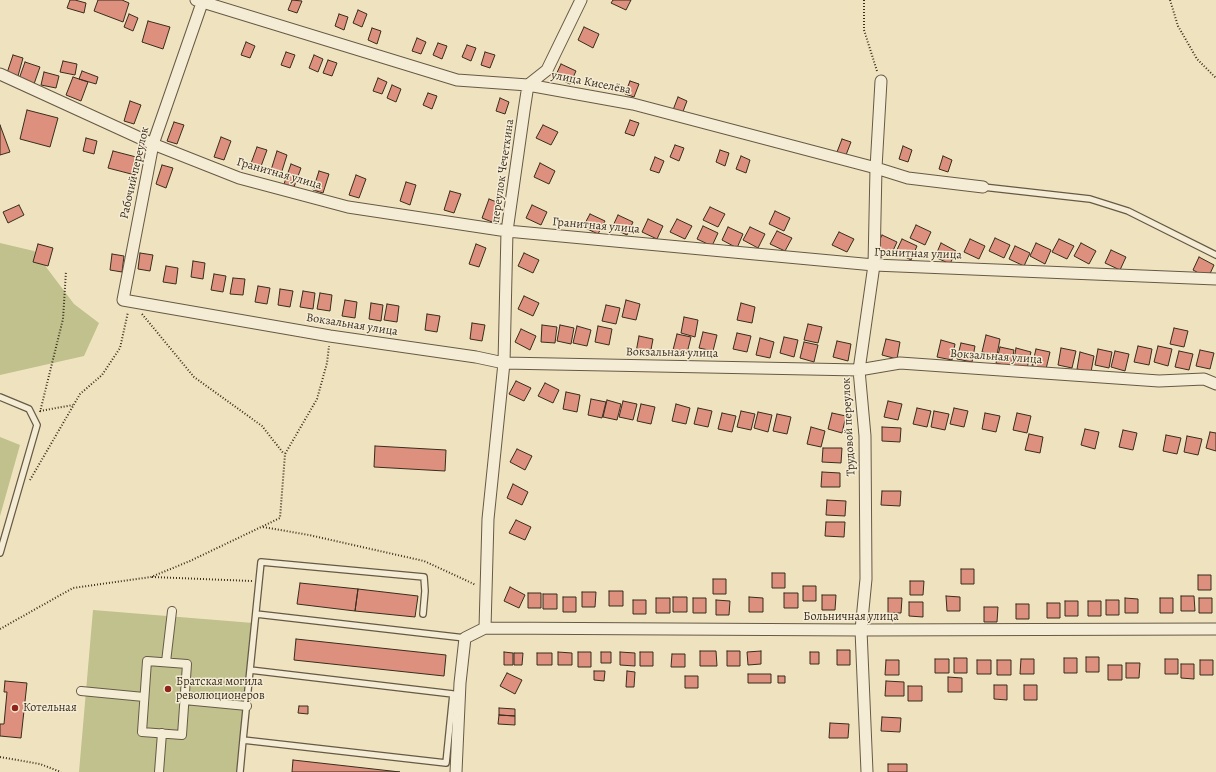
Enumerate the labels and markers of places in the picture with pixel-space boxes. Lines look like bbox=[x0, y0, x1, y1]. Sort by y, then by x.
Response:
place label: Братская могила революционеров bbox=[176, 675, 265, 703]
marker: Братская могила революционеров bbox=[163, 684, 173, 694]
place label: Котельная bbox=[23, 701, 77, 715]
marker: Котельная bbox=[10, 703, 20, 713]

